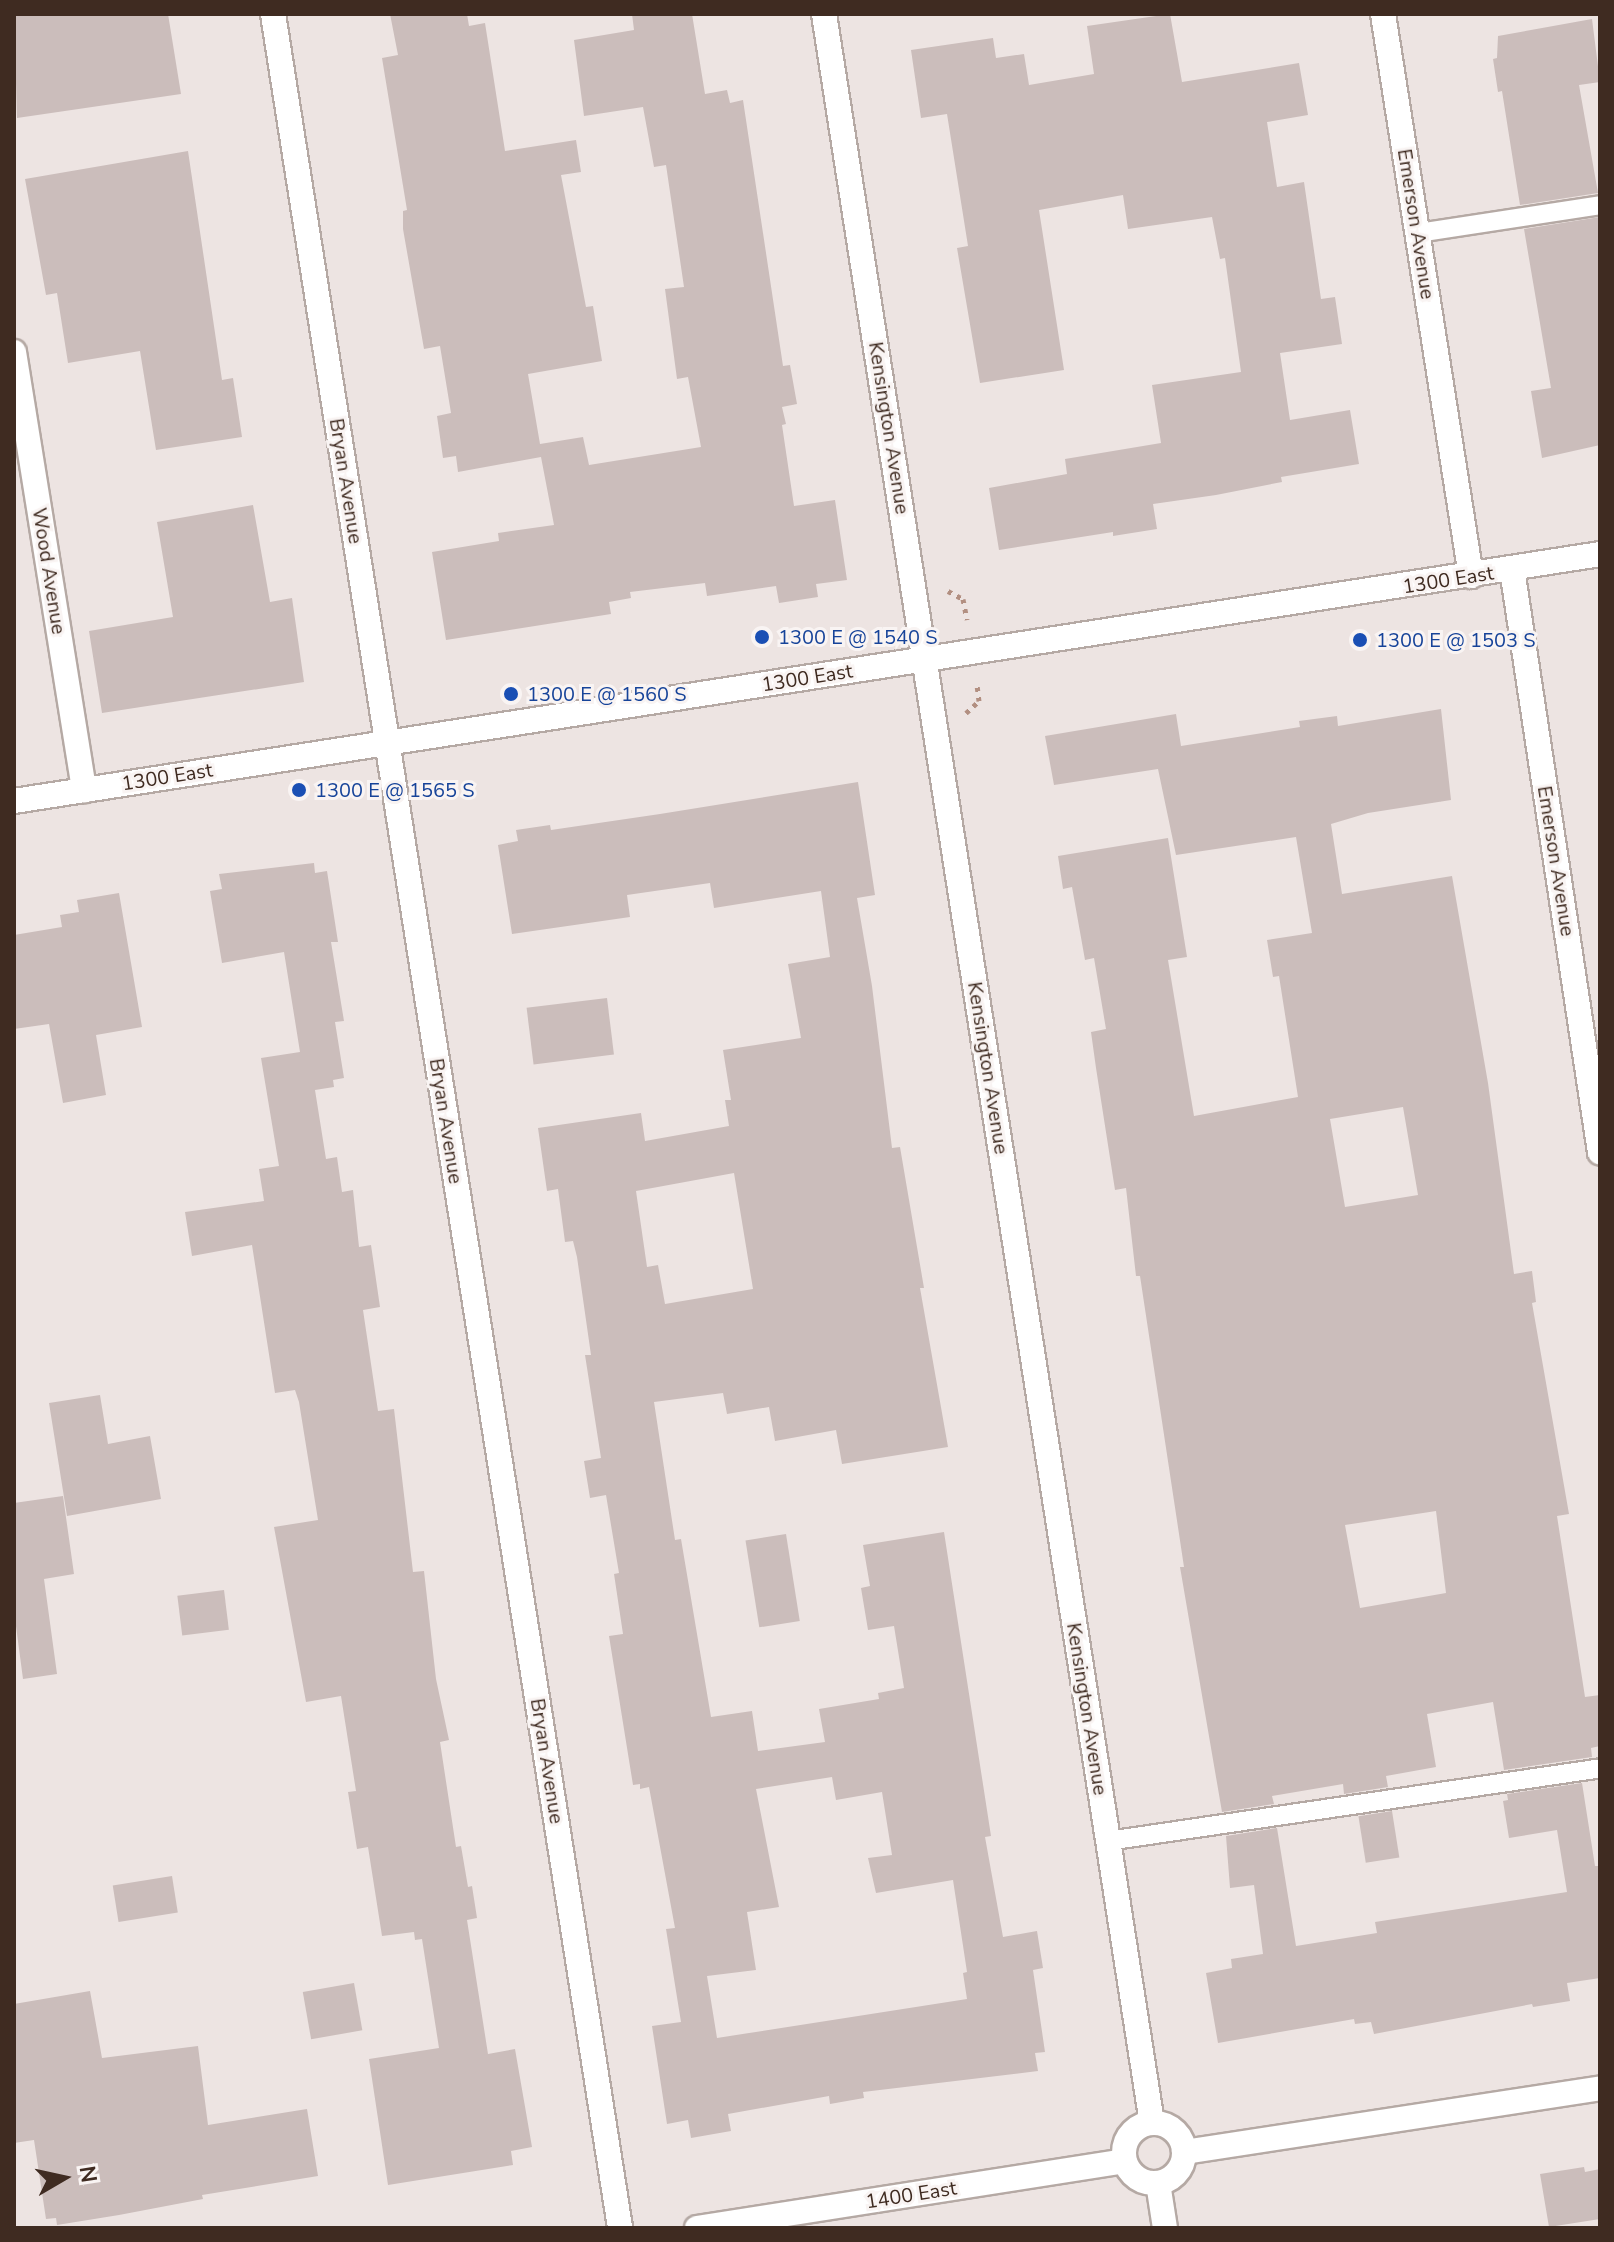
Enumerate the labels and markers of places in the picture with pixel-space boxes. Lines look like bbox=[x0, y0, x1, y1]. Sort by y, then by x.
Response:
place label: 1300 E @ 1540 S bbox=[778, 625, 937, 649]
marker: 1300 E @ 1540 S bbox=[753, 628, 771, 646]
place label: 1300 E @ 1503 S bbox=[1376, 628, 1535, 652]
marker: 1300 E @ 1503 S bbox=[1351, 631, 1369, 649]
place label: 1300 E @ 1560 S bbox=[527, 682, 686, 706]
marker: 1300 E @ 1560 S bbox=[502, 685, 520, 703]
place label: 1300 E @ 1565 S bbox=[315, 778, 474, 802]
marker: 1300 E @ 1565 S bbox=[290, 781, 308, 799]

